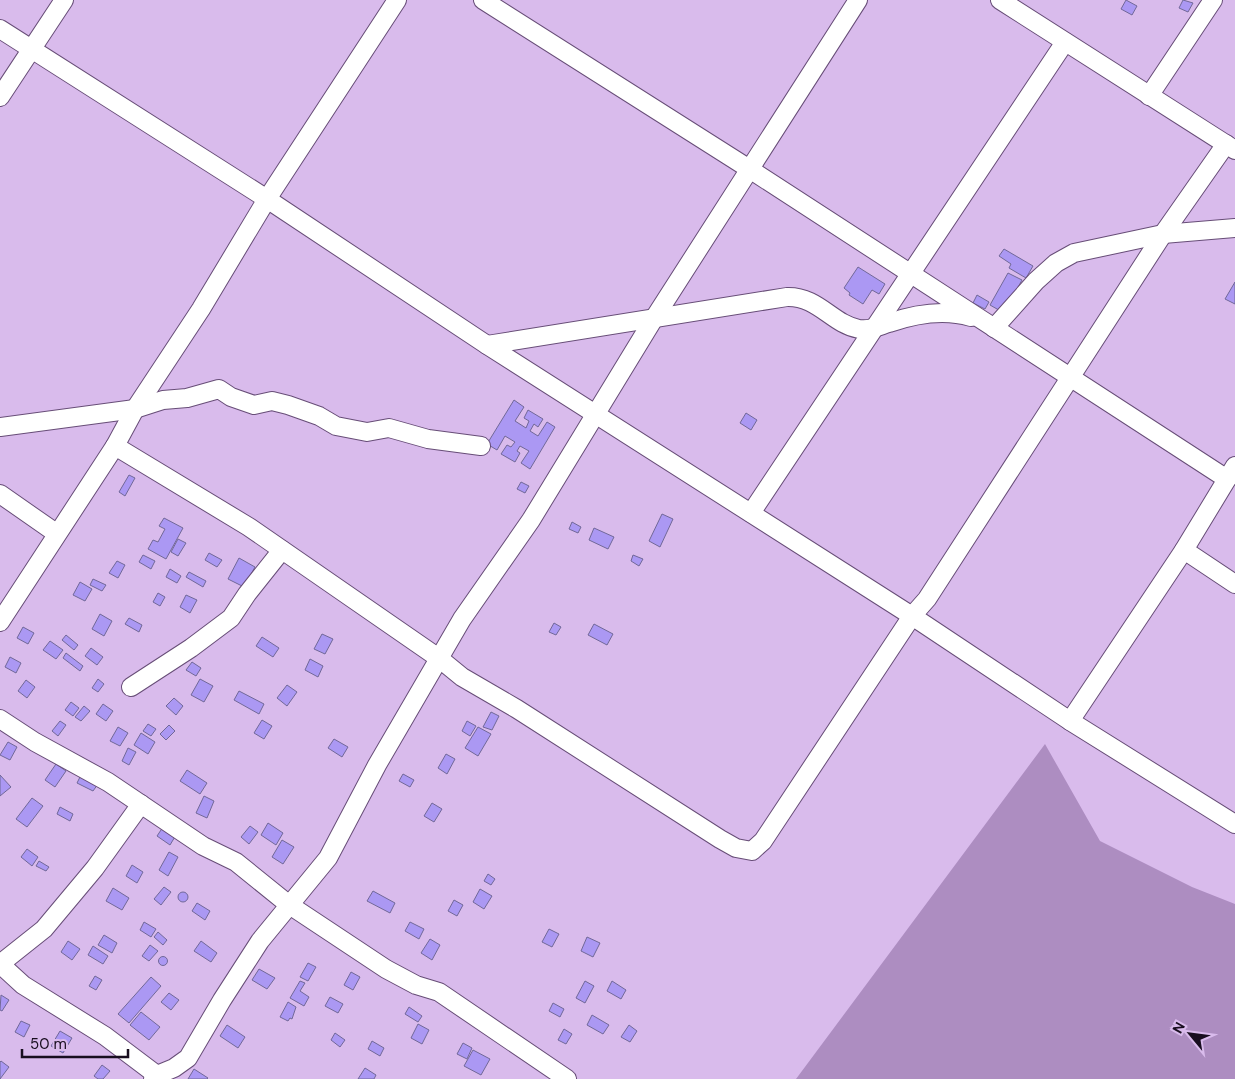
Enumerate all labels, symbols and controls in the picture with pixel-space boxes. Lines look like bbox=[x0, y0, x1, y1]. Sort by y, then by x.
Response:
north arrow bbox=[1165, 1009, 1215, 1059]
text: N bbox=[1168, 1019, 1189, 1037]
scale bar bbox=[22, 1026, 129, 1058]
text: 50 m bbox=[30, 1034, 67, 1054]

